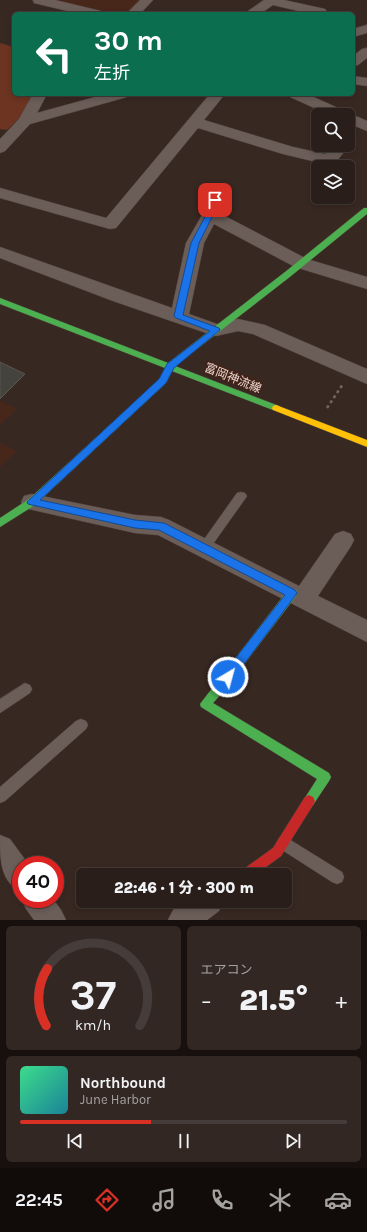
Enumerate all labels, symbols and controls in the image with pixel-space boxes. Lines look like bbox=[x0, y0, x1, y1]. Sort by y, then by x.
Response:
text: 30 m bbox=[94, 24, 163, 57]
icon: left bbox=[28, 28, 80, 80]
text: 左折 bbox=[94, 62, 130, 84]
map controls bbox=[311, 108, 355, 204]
button: search bbox=[311, 108, 355, 152]
button: layers bbox=[311, 160, 355, 204]
pin bbox=[198, 183, 232, 217]
icon: arrive bbox=[204, 189, 226, 211]
street label: 富岡神流線 bbox=[203, 360, 263, 396]
position arrow bbox=[207, 656, 249, 698]
speed limit sign: 40 bbox=[12, 856, 64, 908]
text: 22:46 · 1 分 · 300 m bbox=[114, 879, 254, 897]
text: エアコン bbox=[201, 962, 253, 977]
text: 37 bbox=[70, 971, 117, 1019]
text: 21.5° bbox=[239, 982, 308, 1018]
text: − bbox=[201, 988, 212, 1014]
text: + bbox=[335, 988, 347, 1014]
text: km/h bbox=[75, 1017, 111, 1034]
text: Northbound bbox=[80, 1074, 166, 1092]
text: June Harbor bbox=[80, 1092, 151, 1107]
icon: previous bbox=[64, 1130, 86, 1152]
icon: pause bbox=[173, 1130, 195, 1152]
icon: next bbox=[282, 1130, 304, 1152]
icon: directions bbox=[93, 1186, 121, 1214]
icon: music bbox=[150, 1186, 178, 1214]
icon: phone bbox=[208, 1186, 236, 1214]
icon: climate bbox=[266, 1186, 294, 1214]
icon: car bbox=[324, 1186, 352, 1214]
text: 22:45 bbox=[15, 1189, 63, 1211]

